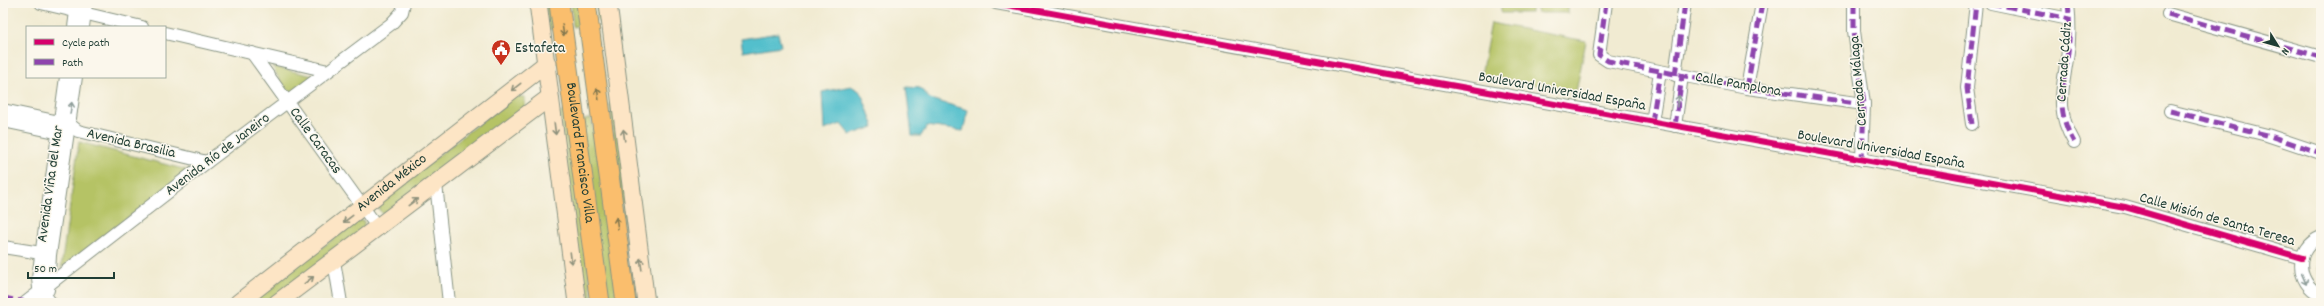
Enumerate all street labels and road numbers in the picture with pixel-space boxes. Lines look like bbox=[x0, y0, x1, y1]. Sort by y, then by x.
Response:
street label: Cerrada Cádiz bbox=[2051, 21, 2079, 103]
street label: Cerrada Málaga bbox=[1844, 34, 1874, 127]
street label: Boulevard Universidad España bbox=[1477, 66, 1648, 118]
street label: Calle Pamplona bbox=[1693, 67, 1784, 104]
street label: Boulevard Francisco Villa bbox=[559, 81, 600, 225]
street label: Calle Caracas bbox=[283, 103, 347, 179]
street label: Avenida Río de Janeiro bbox=[161, 108, 275, 202]
street label: Avenida Brasilia bbox=[85, 123, 178, 165]
street label: Avenida Viña del Mar bbox=[32, 124, 70, 244]
street label: Boulevard Universidad España bbox=[1796, 124, 1967, 176]
street label: Avenida México bbox=[352, 149, 432, 218]
street label: Calle Misión de Santa Teresa bbox=[2137, 187, 2298, 253]

